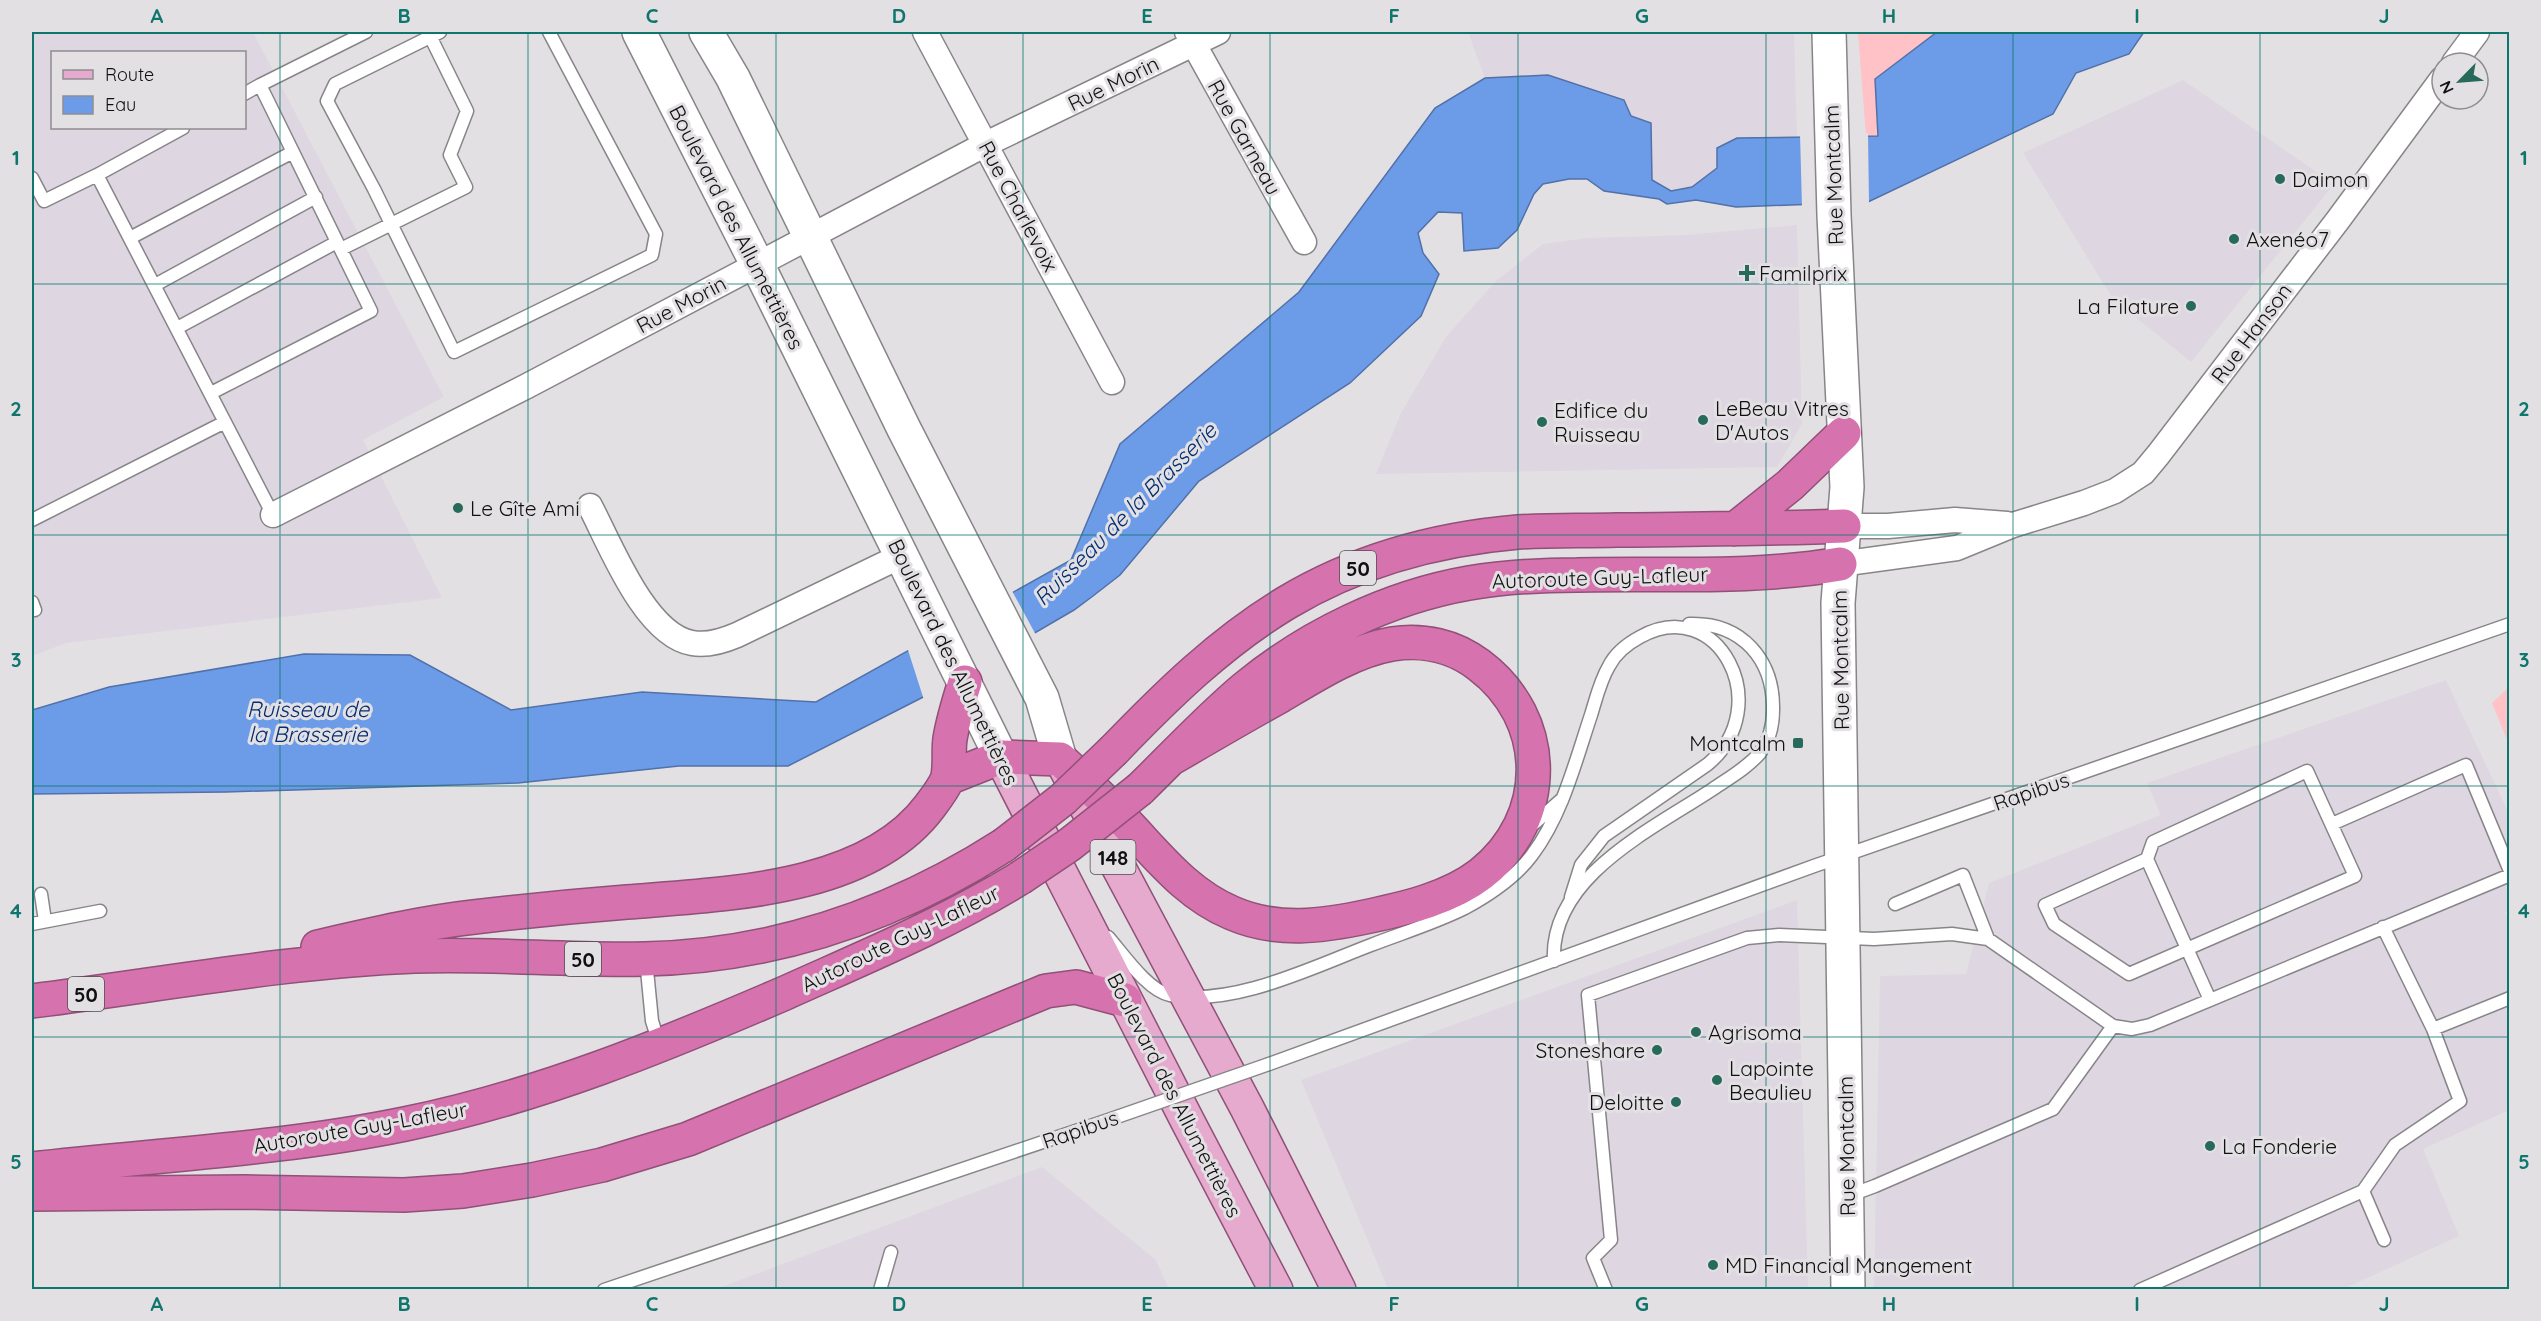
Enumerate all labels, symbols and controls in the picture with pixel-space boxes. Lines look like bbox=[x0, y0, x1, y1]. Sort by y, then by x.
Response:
text: A bbox=[151, 3, 164, 28]
text: B bbox=[397, 3, 411, 28]
text: C bbox=[646, 3, 659, 28]
text: D bbox=[892, 3, 906, 28]
text: E bbox=[1141, 3, 1153, 28]
text: F bbox=[1388, 3, 1400, 28]
text: G bbox=[1635, 3, 1649, 28]
text: H bbox=[1882, 3, 1896, 28]
text: I bbox=[2134, 3, 2140, 28]
text: J bbox=[2378, 3, 2390, 28]
street label: Rue Morin bbox=[1063, 50, 1163, 116]
legend bbox=[51, 51, 246, 129]
north arrow bbox=[2430, 51, 2490, 111]
text: Route bbox=[105, 63, 154, 86]
street label: Rue Garneau bbox=[1203, 75, 1287, 199]
text: N bbox=[2435, 78, 2458, 97]
text: Eau bbox=[105, 93, 136, 116]
street label: Boulevard des Allumettières bbox=[664, 100, 810, 354]
street label: Rue Montcalm bbox=[1818, 104, 1848, 246]
street label: Rue Charlevoix bbox=[974, 136, 1064, 276]
text: 1 bbox=[12, 145, 20, 170]
text: 1 bbox=[2520, 145, 2528, 170]
place label: Daimon bbox=[2292, 166, 2368, 192]
marker: Daimon bbox=[2273, 172, 2287, 186]
place label: Axenéo7 bbox=[2246, 226, 2329, 252]
marker: Axenéo7 bbox=[2227, 232, 2241, 246]
place label: Familprix bbox=[1759, 260, 1847, 286]
marker: Familprix bbox=[1740, 266, 1754, 280]
street label: Rue Morin bbox=[632, 269, 730, 339]
street label: Rue Hanson bbox=[2205, 278, 2297, 388]
place label: La Filature bbox=[2077, 293, 2179, 319]
marker: La Filature bbox=[2184, 299, 2198, 313]
place label: LeBeau Vitres D'Autos bbox=[1715, 395, 1849, 445]
text: 2 bbox=[10, 396, 22, 421]
text: 2 bbox=[2518, 396, 2530, 421]
place label: Edifice du Ruisseau bbox=[1554, 397, 1649, 447]
marker: LeBeau Vitres D'Autos bbox=[1696, 413, 1710, 427]
marker: Edifice du Ruisseau bbox=[1535, 415, 1549, 429]
water label: Ruisseau de la Brasserie bbox=[1028, 416, 1223, 611]
place label: Le Gîte Ami bbox=[470, 495, 580, 521]
marker: Le Gîte Ami bbox=[451, 501, 465, 515]
street label: Boulevard des Allumettières bbox=[883, 535, 1025, 789]
road number: 50 bbox=[1340, 551, 1376, 585]
street label: Autoroute Guy-Lafleur bbox=[1491, 560, 1709, 594]
street label: Rue Montcalm bbox=[1826, 590, 1854, 730]
text: 3 bbox=[11, 647, 21, 672]
text: 3 bbox=[2519, 647, 2529, 672]
water label: Ruisseau de la Brasserie bbox=[247, 695, 371, 748]
place label: Montcalm bbox=[1689, 730, 1786, 756]
marker: Montcalm bbox=[1791, 736, 1805, 750]
street label: Rapibus bbox=[1990, 766, 2072, 816]
road number: 148 bbox=[1090, 840, 1136, 874]
street label: Autoroute Guy-Lafleur bbox=[797, 879, 1003, 997]
text: 4 bbox=[10, 898, 22, 923]
text: 4 bbox=[2518, 898, 2530, 923]
road number: 50 bbox=[565, 942, 601, 976]
street label: Boulevard des Allumettières bbox=[1102, 968, 1248, 1222]
road number: 50 bbox=[68, 977, 104, 1011]
place label: Agrisoma bbox=[1708, 1019, 1802, 1045]
marker: Agrisoma bbox=[1689, 1025, 1703, 1039]
place label: Stoneshare bbox=[1536, 1037, 1645, 1063]
marker: Stoneshare bbox=[1650, 1043, 1664, 1057]
place label: Lapointe Beaulieu bbox=[1729, 1055, 1814, 1105]
marker: Lapointe Beaulieu bbox=[1710, 1073, 1724, 1087]
street label: Rue Montcalm bbox=[1832, 1076, 1860, 1216]
place label: Deloitte bbox=[1589, 1089, 1664, 1115]
street label: Autoroute Guy-Lafleur bbox=[251, 1095, 469, 1159]
marker: Deloitte bbox=[1669, 1095, 1683, 1109]
street label: Rapibus bbox=[1039, 1104, 1121, 1154]
place label: La Fonderie bbox=[2222, 1133, 2337, 1159]
marker: La Fonderie bbox=[2203, 1139, 2217, 1153]
text: 5 bbox=[10, 1149, 22, 1174]
text: 5 bbox=[2518, 1149, 2530, 1174]
place label: MD Financial Mangement bbox=[1725, 1252, 1972, 1278]
marker: MD Financial Mangement bbox=[1706, 1258, 1720, 1272]
text: A bbox=[151, 1291, 164, 1316]
text: B bbox=[397, 1291, 411, 1316]
text: C bbox=[646, 1291, 659, 1316]
text: D bbox=[892, 1291, 906, 1316]
text: E bbox=[1141, 1291, 1153, 1316]
text: F bbox=[1388, 1291, 1400, 1316]
text: G bbox=[1635, 1291, 1649, 1316]
text: H bbox=[1882, 1291, 1896, 1316]
text: I bbox=[2134, 1291, 2140, 1316]
text: J bbox=[2378, 1291, 2390, 1316]

